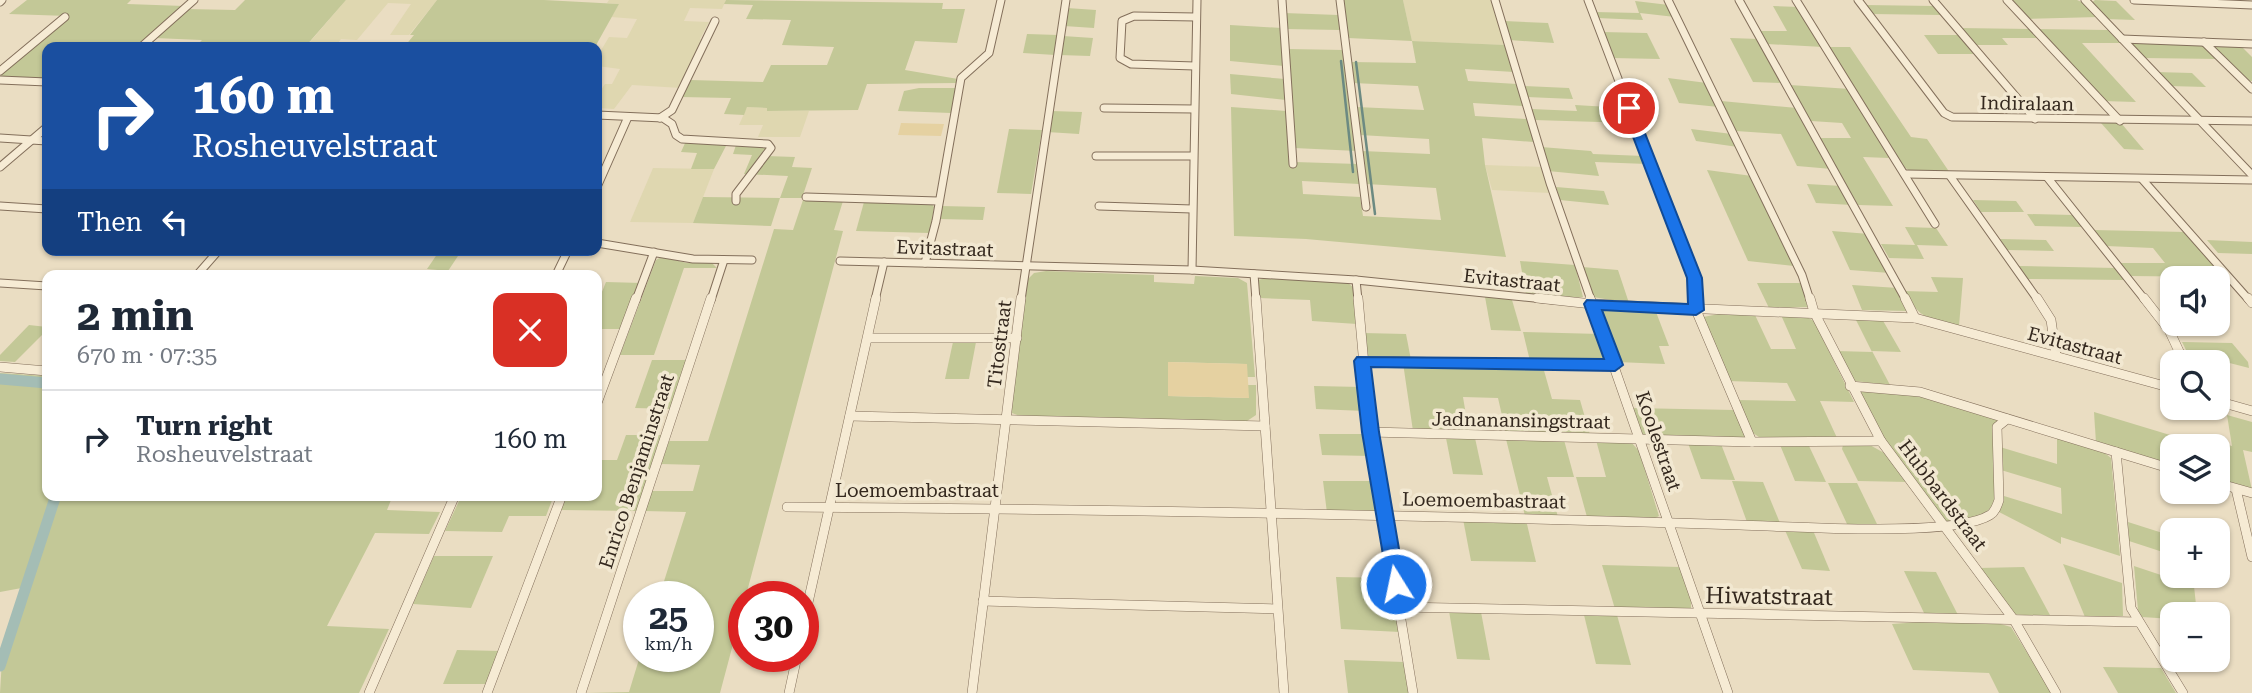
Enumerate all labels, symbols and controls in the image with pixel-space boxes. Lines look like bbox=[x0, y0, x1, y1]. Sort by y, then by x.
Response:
text: 160 m bbox=[192, 68, 334, 125]
icon: right bbox=[77, 70, 168, 161]
pin bbox=[1599, 78, 1659, 138]
icon: arrive bbox=[1610, 89, 1648, 127]
street label: Indiralaan bbox=[1980, 91, 2074, 116]
text: Rosheuvelstraat bbox=[192, 127, 438, 165]
icon: left bbox=[156, 203, 194, 241]
text: Then bbox=[77, 207, 142, 237]
street label: Evitastraat bbox=[896, 235, 994, 262]
street label: Evitastraat bbox=[1462, 264, 1562, 297]
map controls bbox=[2160, 266, 2230, 672]
button: sound bbox=[2160, 266, 2230, 336]
text: 2 min bbox=[77, 291, 194, 340]
button: close bbox=[493, 293, 567, 367]
street label: Titostraat bbox=[983, 299, 1016, 389]
street label: Evitastraat bbox=[2025, 322, 2125, 369]
text: 670 m · 07:35 bbox=[77, 342, 217, 369]
button: search bbox=[2160, 350, 2230, 420]
street label: Enrico Benjaminstraat bbox=[594, 371, 679, 571]
street label: Koolestraat bbox=[1631, 388, 1686, 494]
street label: Jadnanansingstraat bbox=[1431, 407, 1611, 434]
text: Turn right bbox=[136, 411, 272, 441]
icon: right bbox=[77, 420, 115, 458]
text: 160 m bbox=[493, 424, 567, 454]
button: layers bbox=[2160, 434, 2230, 504]
street label: Hubbardstraat bbox=[1893, 435, 1992, 555]
text: Rosheuvelstraat bbox=[136, 441, 313, 468]
street label: Loemoembastraat bbox=[835, 479, 999, 502]
street label: Loemoembastraat bbox=[1402, 488, 1566, 513]
button: + bbox=[2160, 518, 2230, 588]
position arrow bbox=[1359, 547, 1433, 621]
speed limit sign: 30 bbox=[728, 581, 819, 672]
street label: Hiwatstraat bbox=[1705, 582, 1834, 611]
text: 25 bbox=[649, 597, 688, 638]
button: − bbox=[2160, 602, 2230, 672]
text: km/h bbox=[644, 633, 693, 654]

